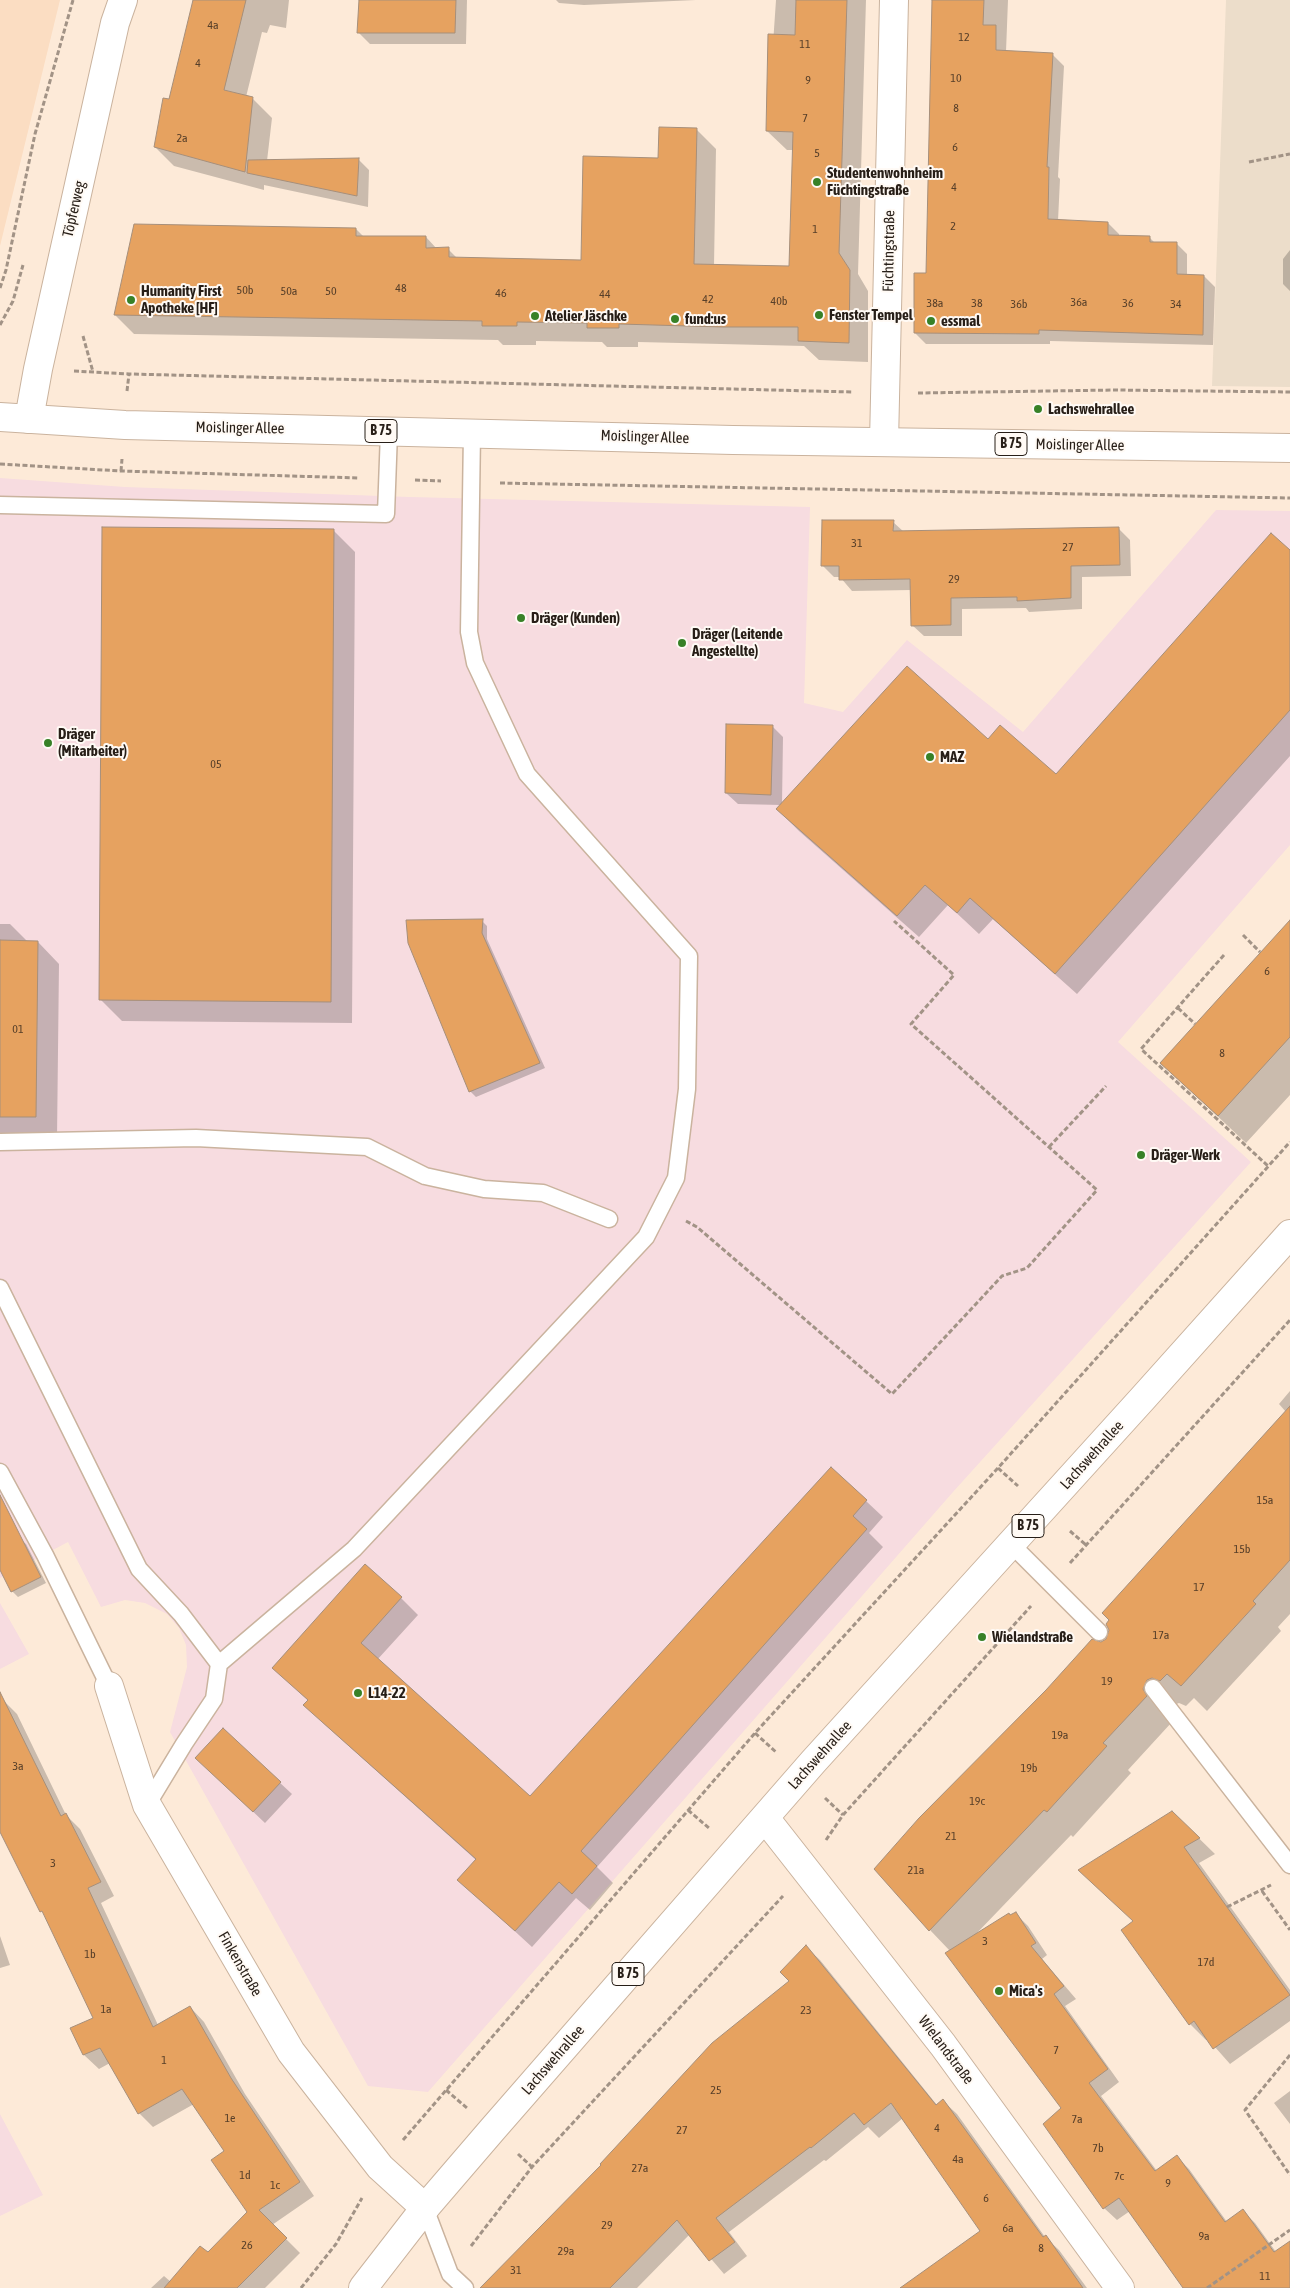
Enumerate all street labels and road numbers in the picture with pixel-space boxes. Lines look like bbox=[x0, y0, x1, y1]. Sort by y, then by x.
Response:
street label: Töpferweg bbox=[59, 179, 89, 239]
street label: Füchtingstraße bbox=[879, 210, 899, 292]
street label: Moislinger Allee bbox=[196, 418, 284, 438]
road number: B 75 bbox=[365, 420, 397, 442]
street label: Moislinger Allee bbox=[600, 426, 690, 448]
road number: B 75 bbox=[995, 432, 1027, 456]
street label: Moislinger Allee bbox=[1036, 435, 1124, 455]
street label: Lachswehrallee bbox=[1056, 1417, 1128, 1493]
road number: B 75 bbox=[1012, 1514, 1044, 1538]
street label: Lachswehrallee bbox=[784, 1717, 856, 1793]
street label: Finkenstraße bbox=[214, 1928, 266, 2000]
road number: B 75 bbox=[612, 1962, 644, 1986]
street label: Wielandstraße bbox=[914, 2012, 978, 2088]
street label: Lachswehrallee bbox=[518, 2022, 588, 2098]

